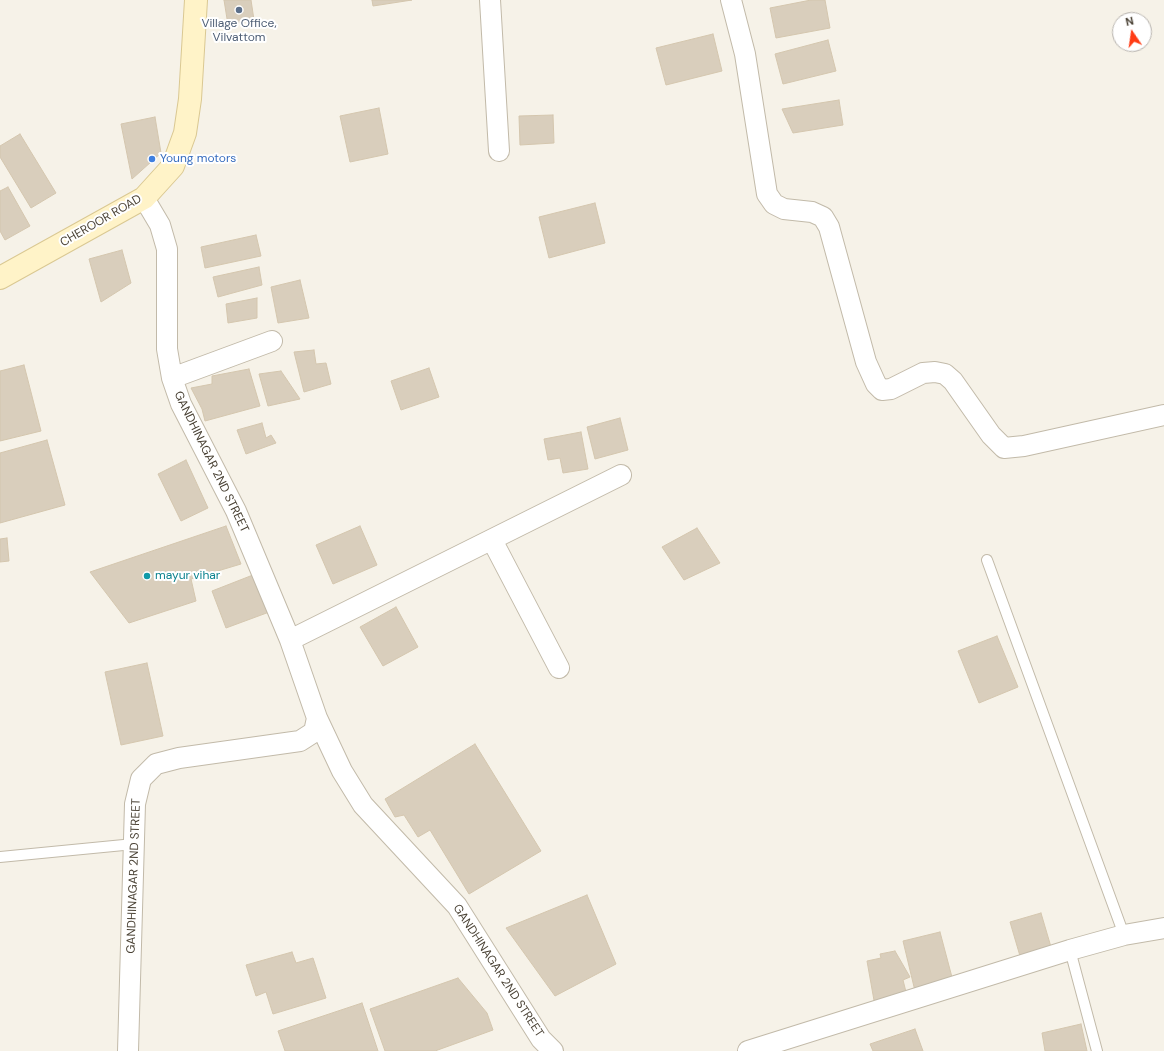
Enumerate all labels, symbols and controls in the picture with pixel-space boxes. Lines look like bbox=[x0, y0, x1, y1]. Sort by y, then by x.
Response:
marker: Village Office, Vilvattom bbox=[234, 5, 244, 15]
north arrow bbox=[1112, 12, 1152, 52]
text: N bbox=[1124, 14, 1135, 29]
place label: Village Office, Vilvattom bbox=[201, 17, 277, 45]
place label: Young motors bbox=[160, 152, 236, 166]
marker: Young motors bbox=[147, 154, 157, 164]
street label: CHEROOR ROAD bbox=[58, 192, 144, 250]
street label: GANDHINAGAR 2ND STREET bbox=[170, 389, 252, 535]
place label: mayur vihar bbox=[155, 569, 220, 583]
marker: mayur vihar bbox=[142, 571, 152, 581]
street label: GANDHINAGAR 2ND STREET bbox=[124, 798, 144, 954]
street label: GANDHINAGAR 2ND STREET bbox=[450, 902, 546, 1040]

